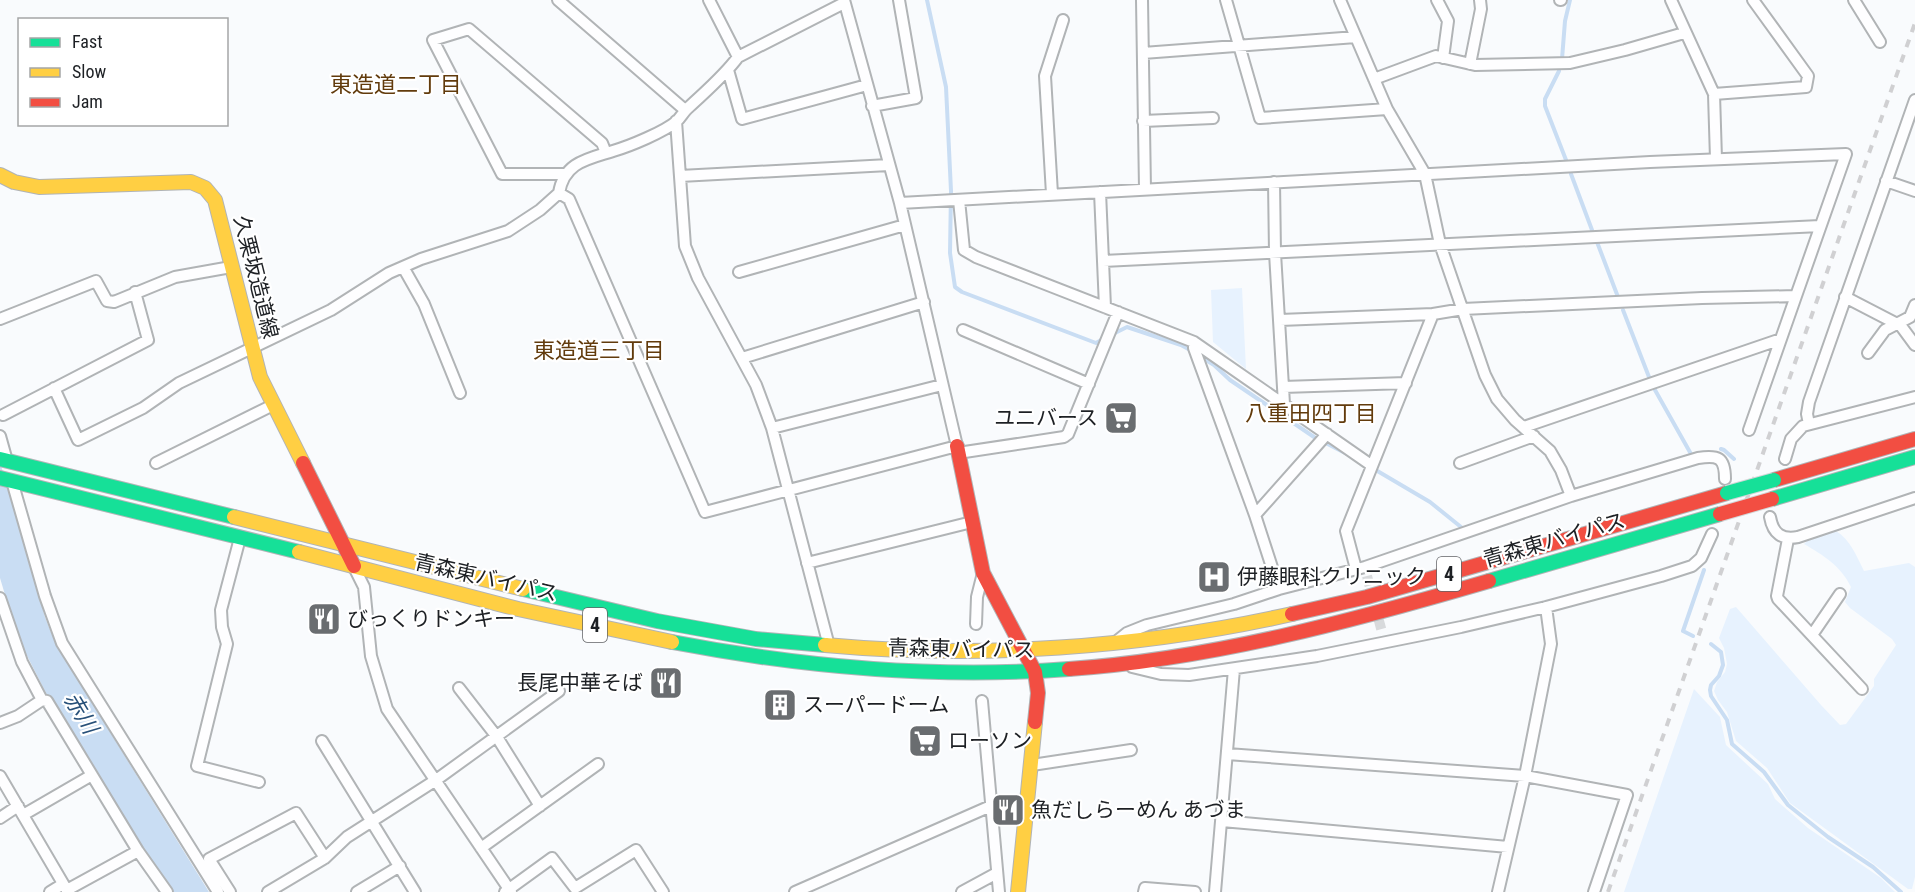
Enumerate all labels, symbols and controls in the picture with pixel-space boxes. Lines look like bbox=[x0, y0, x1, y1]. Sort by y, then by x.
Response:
legend bbox=[18, 18, 228, 126]
text: Fast bbox=[72, 31, 103, 52]
text: Slow bbox=[72, 61, 107, 82]
district label: 東造道二丁目 bbox=[330, 72, 462, 97]
text: Jam bbox=[72, 91, 103, 112]
street label: 久栗坂造道線 bbox=[229, 213, 283, 341]
district label: 東造道三丁目 bbox=[533, 338, 665, 363]
supermarket icon: ユニバース bbox=[1103, 400, 1139, 436]
district label: 八重田四丁目 bbox=[1245, 401, 1377, 426]
place label: ユニバース bbox=[994, 406, 1098, 430]
street label: 青森東バイパス bbox=[1480, 508, 1628, 572]
street label: 青森東バイパス bbox=[412, 550, 560, 606]
road number: 4 bbox=[1437, 557, 1461, 591]
hospital icon: 伊藤眼科クリニック bbox=[1196, 559, 1232, 595]
place label: 伊藤眼科クリニック bbox=[1237, 565, 1426, 589]
restaurant icon: びっくりドンキー bbox=[306, 601, 342, 637]
place label: びっくりドンキー bbox=[347, 607, 515, 631]
road number: 4 bbox=[583, 608, 607, 642]
street label: 青森東バイパス bbox=[888, 636, 1034, 662]
restaurant icon: 長尾中華そば bbox=[648, 665, 684, 701]
place label: 長尾中華そば bbox=[517, 671, 643, 695]
building icon: スーパードーム bbox=[762, 687, 798, 723]
water label: 赤川 bbox=[59, 688, 104, 740]
place label: スーパードーム bbox=[803, 693, 949, 717]
supermarket icon: ローソン bbox=[907, 723, 943, 759]
place label: ローソン bbox=[948, 729, 1032, 753]
restaurant icon: 魚だしらーめん あづま bbox=[990, 792, 1026, 828]
place label: 魚だしらーめん あづま bbox=[1031, 798, 1246, 822]

